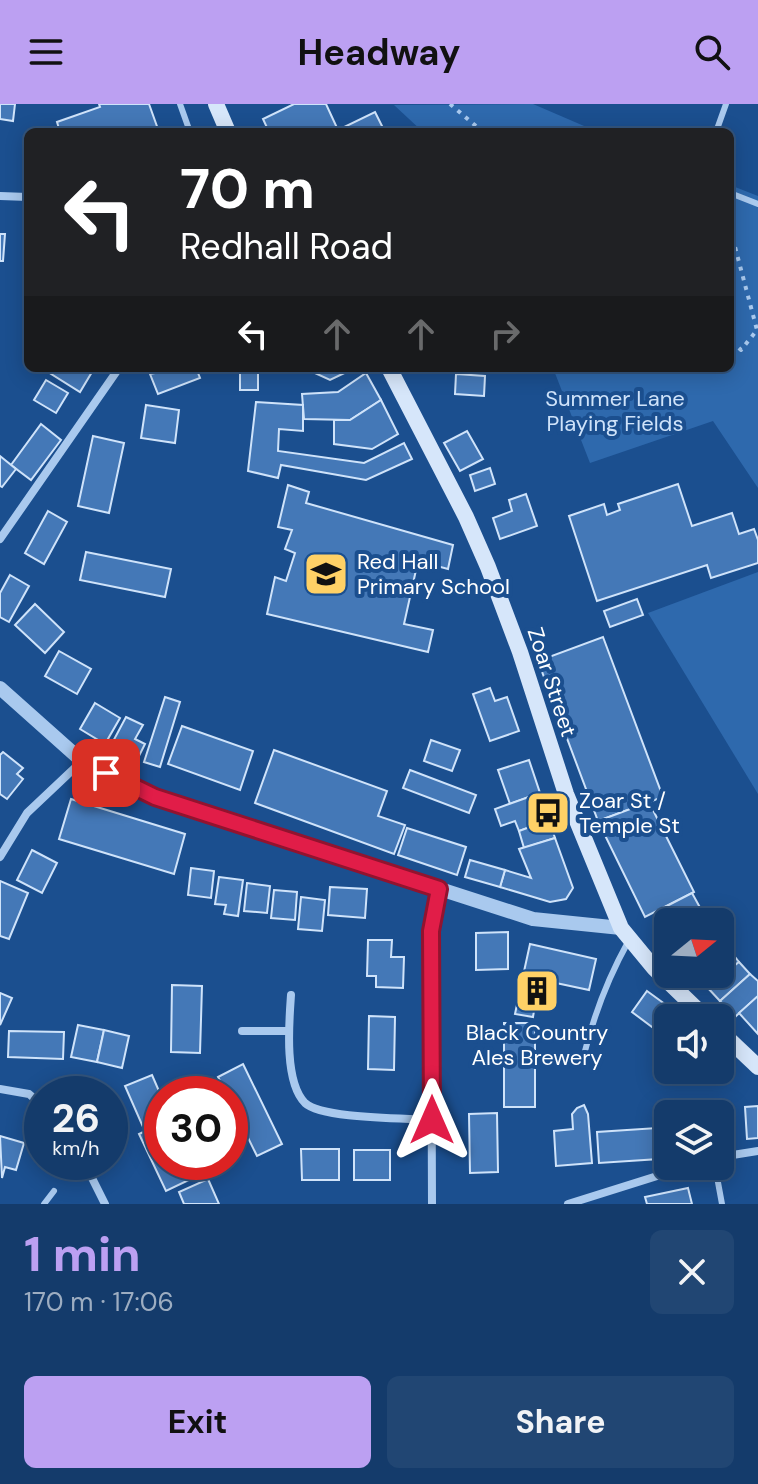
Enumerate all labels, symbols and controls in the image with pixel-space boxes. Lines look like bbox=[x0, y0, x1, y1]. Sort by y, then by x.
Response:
text: Headway bbox=[298, 29, 460, 76]
icon: menu bbox=[24, 30, 68, 74]
icon: search bbox=[690, 30, 734, 74]
text: 70 m bbox=[180, 152, 315, 225]
icon: left bbox=[48, 160, 152, 264]
text: Redhall Road bbox=[180, 223, 393, 270]
icon: left bbox=[231, 312, 275, 356]
icon: ahead bbox=[315, 312, 359, 356]
icon: ahead bbox=[399, 312, 443, 356]
icon: right bbox=[483, 312, 527, 356]
park label: Summer Lane Playing Fields bbox=[545, 384, 685, 438]
place label: Red Hall Primary School bbox=[357, 547, 510, 601]
school or university icon: Red Hall Primary School bbox=[302, 550, 350, 598]
street label: Zoar Street bbox=[521, 624, 583, 740]
pin bbox=[72, 739, 140, 807]
icon: arrive bbox=[84, 751, 128, 795]
place label: Zoar St / Temple St bbox=[579, 786, 680, 840]
bus stop icon: Zoar St / Temple St bbox=[524, 789, 572, 837]
north arrow bbox=[654, 908, 734, 988]
map controls bbox=[654, 908, 734, 1180]
building icon: Black Country Ales Brewery bbox=[513, 967, 561, 1015]
button: sound bbox=[654, 1004, 734, 1084]
place label: Black Country Ales Brewery bbox=[466, 1018, 608, 1072]
speed limit sign: 30 bbox=[144, 1076, 248, 1180]
position arrow bbox=[390, 1078, 474, 1162]
text: 26 bbox=[52, 1092, 100, 1144]
button: layers bbox=[654, 1100, 734, 1180]
text: km/h bbox=[52, 1135, 100, 1161]
text: 1 min bbox=[24, 1223, 141, 1286]
button: close bbox=[650, 1230, 734, 1314]
text: 170 m · 17:06 bbox=[24, 1285, 174, 1319]
button: Exit bbox=[24, 1376, 371, 1468]
button: Share bbox=[387, 1376, 734, 1468]

